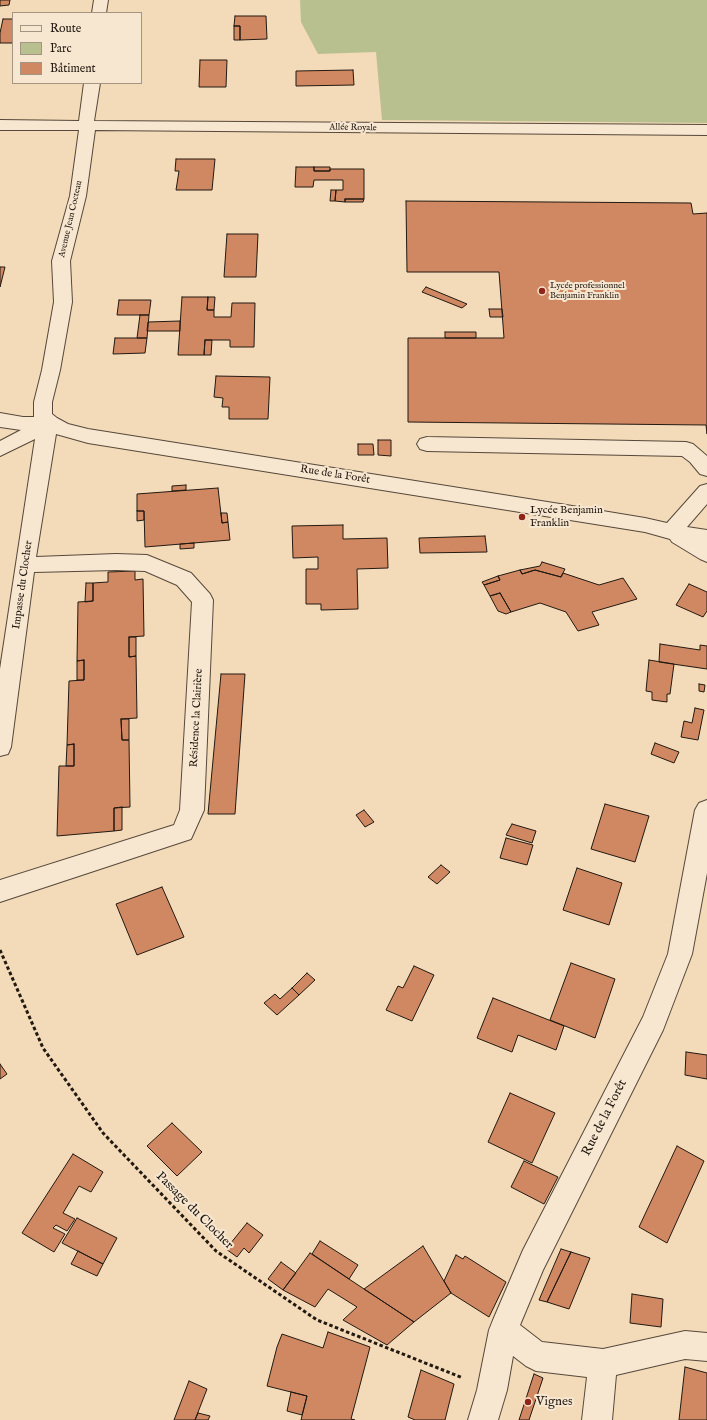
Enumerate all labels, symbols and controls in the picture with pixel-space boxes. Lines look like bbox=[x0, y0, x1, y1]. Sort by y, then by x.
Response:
legend bbox=[12, 12, 142, 84]
text: Route bbox=[50, 21, 81, 36]
text: Parc bbox=[50, 41, 72, 56]
text: Bâtiment bbox=[50, 61, 96, 76]
street label: Allée Royale bbox=[329, 122, 377, 134]
street label: Avenue Jean Cocteau bbox=[57, 179, 85, 259]
place label: Lycée professionnel Benjamin Franklin bbox=[550, 281, 625, 302]
marker: Lycée professionnel Benjamin Franklin bbox=[537, 286, 547, 296]
street label: Rue de la Forêt bbox=[299, 463, 371, 487]
place label: Lycée Benjamin Franklin bbox=[530, 504, 603, 530]
marker: Lycée Benjamin Franklin bbox=[517, 512, 527, 522]
street label: Impasse du Clocher bbox=[10, 540, 36, 630]
street label: Résidence la Clairière bbox=[188, 668, 206, 768]
street label: Rue de la Forêt bbox=[579, 1077, 631, 1159]
street label: Passage du Clocher bbox=[152, 1169, 236, 1253]
place label: Vignes bbox=[536, 1394, 572, 1410]
marker: Vignes bbox=[523, 1397, 533, 1407]

